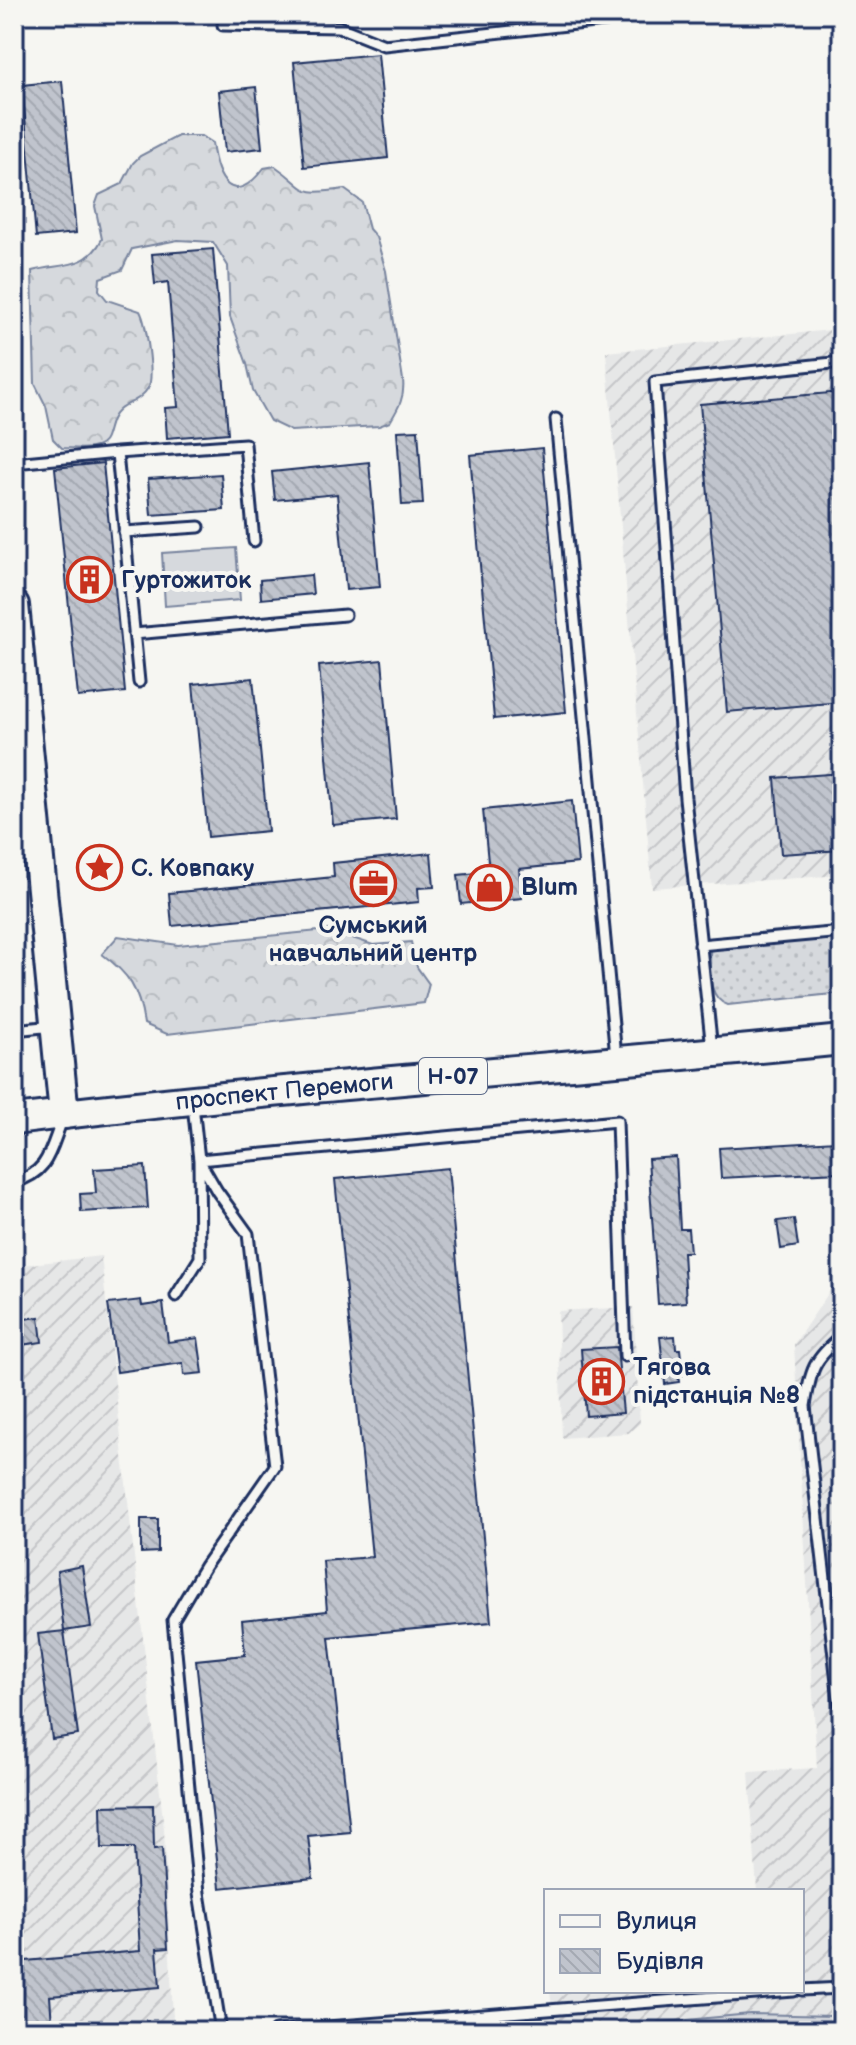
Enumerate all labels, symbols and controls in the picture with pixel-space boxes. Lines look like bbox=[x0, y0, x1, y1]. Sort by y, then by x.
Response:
building icon: Гуртожиток bbox=[66, 556, 114, 604]
place label: Гуртожиток bbox=[121, 566, 252, 595]
place icon: С. Ковпаку bbox=[76, 844, 124, 892]
place label: С. Ковпаку bbox=[131, 854, 255, 883]
office icon: Сумський навчальний центр bbox=[349, 859, 397, 907]
shop icon: Blum bbox=[466, 863, 514, 911]
place label: Blum bbox=[521, 873, 578, 902]
place label: Сумський навчальний центр bbox=[269, 911, 477, 968]
road number: Н-07 bbox=[419, 1058, 487, 1094]
street label: проспект Перемоги bbox=[174, 1067, 395, 1117]
place label: Тягова підстанція №8 bbox=[633, 1353, 800, 1410]
building icon: Тягова підстанція №8 bbox=[578, 1357, 626, 1405]
legend bbox=[544, 1889, 804, 1993]
text: Вулиця bbox=[616, 1907, 697, 1936]
text: Будівля bbox=[616, 1947, 704, 1976]

